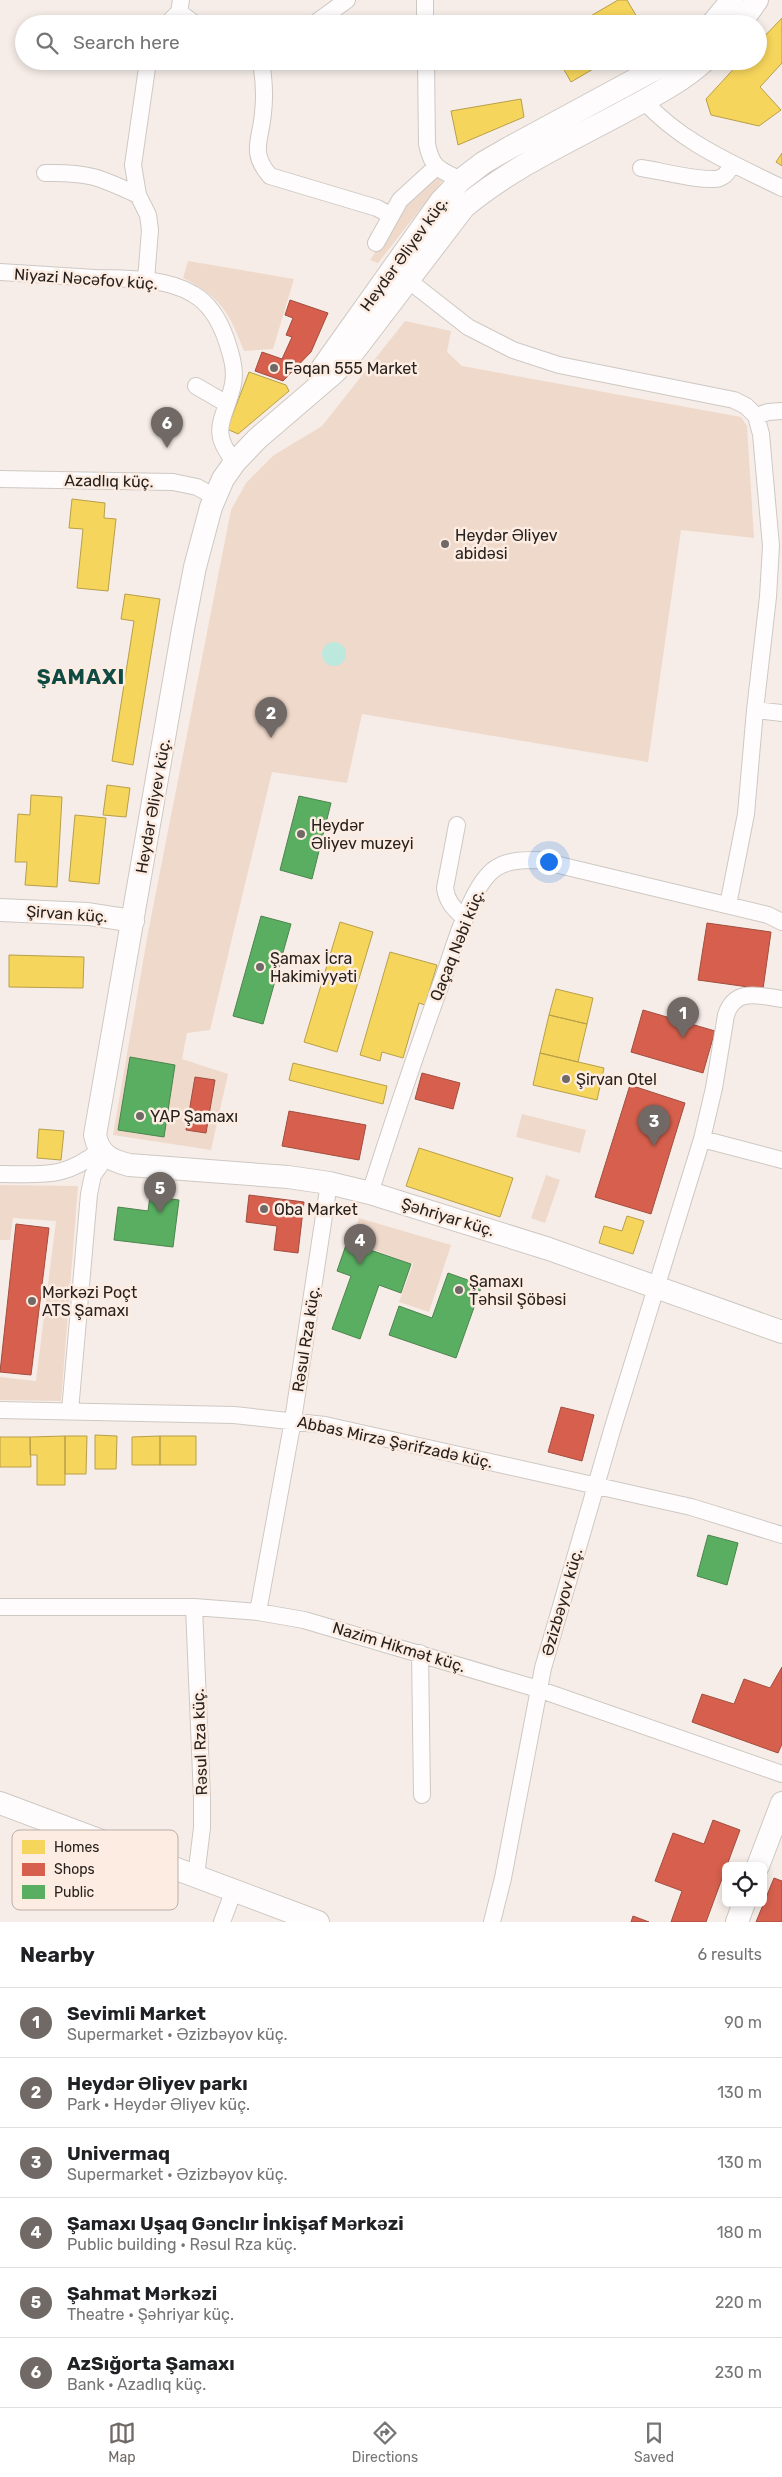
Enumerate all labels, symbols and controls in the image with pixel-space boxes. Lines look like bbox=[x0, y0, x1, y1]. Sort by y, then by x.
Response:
search box bbox=[15, 15, 767, 70]
icon: search bbox=[33, 29, 61, 57]
text: Search here bbox=[73, 31, 180, 54]
street label: Heydər Əliyev küç. bbox=[356, 193, 452, 315]
street label: Niyazi Nəcəfov küç. bbox=[13, 264, 159, 294]
place label: Fəqan 555 Market bbox=[284, 359, 417, 378]
marker: Fəqan 555 Market bbox=[268, 362, 280, 374]
pin: 6 bbox=[151, 407, 183, 448]
street label: Azadlıq küç. bbox=[64, 471, 154, 491]
place label: Heydər Əliyev abidəsi bbox=[455, 526, 558, 563]
marker: Heydər Əliyev abidəsi bbox=[439, 538, 451, 550]
district label: ŞAMAXI bbox=[37, 664, 125, 689]
pin: 2 bbox=[255, 697, 287, 738]
street label: Heydər Əliyev küç. bbox=[132, 737, 174, 875]
place label: Heydər Əliyev muzeyi bbox=[311, 816, 414, 853]
marker: Heydər Əliyev muzeyi bbox=[295, 828, 307, 840]
your location bbox=[536, 849, 562, 875]
street label: Qaçaq Nəbi küç. bbox=[426, 886, 488, 1004]
street label: Şirvan küç. bbox=[26, 902, 108, 926]
place label: Şamax İcra Hakimiyyəti bbox=[270, 949, 357, 986]
marker: Şamax İcra Hakimiyyəti bbox=[254, 961, 266, 973]
pin: 1 bbox=[667, 997, 699, 1038]
place label: Şirvan Otel bbox=[576, 1070, 657, 1089]
marker: Şirvan Otel bbox=[560, 1073, 572, 1085]
pin: 3 bbox=[638, 1105, 670, 1146]
place label: YAP Şamaxı bbox=[150, 1107, 238, 1126]
marker: YAP Şamaxı bbox=[134, 1110, 146, 1122]
pin: 5 bbox=[144, 1172, 176, 1213]
street label: Şəhriyar küç. bbox=[399, 1194, 497, 1240]
place label: Oba Market bbox=[274, 1200, 358, 1219]
marker: Oba Market bbox=[258, 1203, 270, 1215]
pin: 4 bbox=[344, 1224, 376, 1265]
place label: Şamaxı Təhsil Şöbəsi bbox=[469, 1272, 566, 1309]
place label: Mərkəzi Poçt ATS Şamaxı bbox=[42, 1283, 137, 1320]
marker: Şamaxı Təhsil Şöbəsi bbox=[453, 1284, 465, 1296]
street label: Rəsul Rza küç. bbox=[288, 1285, 324, 1393]
marker: Mərkəzi Poçt ATS Şamaxı bbox=[26, 1295, 38, 1307]
street label: Abbas Mirzə Şərifzadə küç. bbox=[296, 1412, 494, 1472]
street label: Əzizbəyov küç. bbox=[538, 1546, 586, 1658]
street label: Nazim Hikmət küç. bbox=[330, 1618, 468, 1676]
street label: Rəsul Rza küç. bbox=[189, 1688, 211, 1796]
legend bbox=[12, 1830, 178, 1910]
text: Homes bbox=[54, 1839, 99, 1856]
text: Shops bbox=[54, 1861, 95, 1878]
map controls bbox=[722, 1862, 767, 1907]
button: locate bbox=[722, 1862, 767, 1907]
text: Public bbox=[54, 1884, 95, 1901]
text: Nearby bbox=[20, 1942, 95, 1967]
text: 6 results bbox=[697, 1945, 762, 1964]
text: Sevimli Market bbox=[67, 2002, 206, 2025]
text: 1 bbox=[32, 2013, 40, 2032]
text: 90 m bbox=[724, 2013, 762, 2032]
text: Supermarket · Əzizbəyov küç. bbox=[67, 2025, 288, 2044]
text: Heydər Əliyev parkı bbox=[67, 2072, 248, 2095]
text: 2 bbox=[31, 2083, 41, 2102]
text: 130 m bbox=[717, 2083, 762, 2102]
text: Park · Heydər Əliyev küç. bbox=[67, 2095, 250, 2114]
text: Univermaq bbox=[67, 2142, 170, 2165]
text: 3 bbox=[31, 2153, 41, 2172]
text: 130 m bbox=[717, 2153, 762, 2172]
text: Supermarket · Əzizbəyov küç. bbox=[67, 2165, 288, 2184]
text: Şamaxı Uşaq Gənclır İnkişaf Mərkəzi bbox=[67, 2212, 404, 2235]
text: 4 bbox=[31, 2223, 41, 2242]
text: 180 m bbox=[717, 2223, 762, 2242]
text: Public building · Rəsul Rza küç. bbox=[67, 2235, 297, 2254]
text: Şahmat Mərkəzi bbox=[67, 2282, 217, 2305]
text: 5 bbox=[31, 2293, 41, 2312]
text: 220 m bbox=[715, 2293, 762, 2312]
text: Theatre · Şəhriyar küç. bbox=[67, 2305, 234, 2324]
text: AzSığorta Şamaxı bbox=[67, 2352, 235, 2375]
text: 6 bbox=[31, 2363, 41, 2382]
text: 230 m bbox=[715, 2363, 762, 2382]
text: Bank · Azadlıq küç. bbox=[67, 2375, 206, 2394]
tab: Map bbox=[108, 2419, 136, 2466]
tab: Directions bbox=[352, 2419, 418, 2466]
tab: Saved bbox=[634, 2419, 674, 2466]

